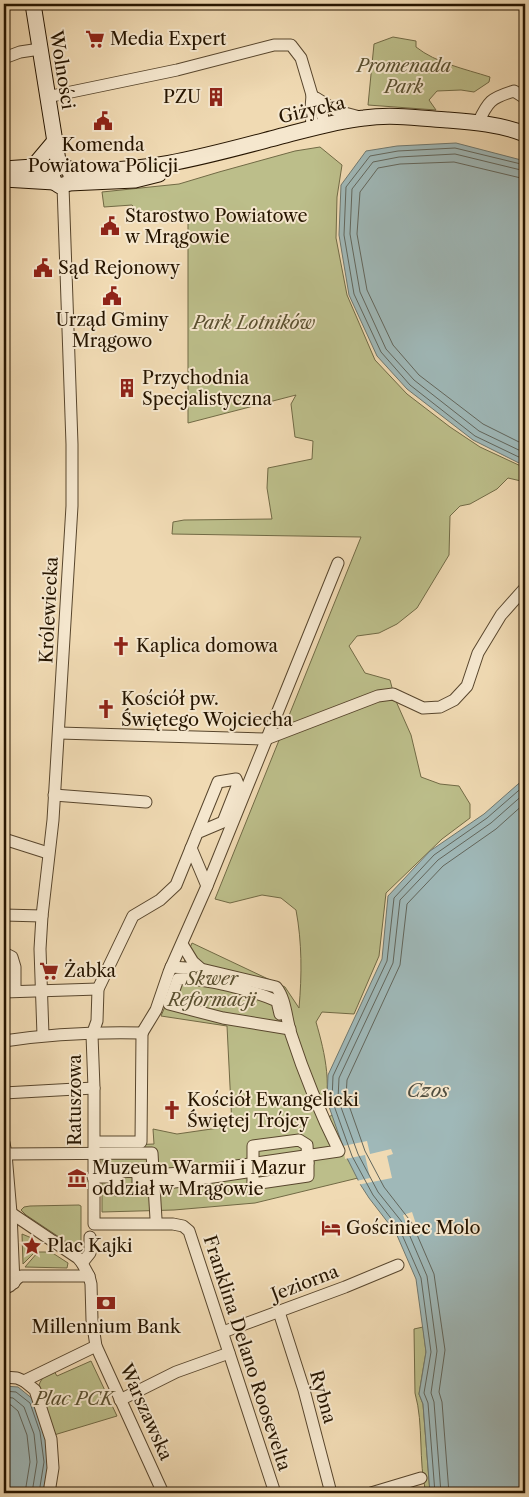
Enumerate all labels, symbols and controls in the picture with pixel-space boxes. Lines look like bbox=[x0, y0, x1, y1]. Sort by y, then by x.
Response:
street label: Wolności bbox=[45, 28, 79, 112]
supermarket icon: Media Expert bbox=[84, 28, 106, 50]
place label: Media Expert bbox=[110, 28, 227, 50]
park label: Promenada Park bbox=[355, 55, 451, 98]
place label: PZU bbox=[163, 86, 201, 108]
building icon: PZU bbox=[205, 86, 227, 108]
street label: Giżycka bbox=[277, 92, 348, 128]
public building icon: Komenda Powiatowa Policji bbox=[92, 110, 114, 132]
place label: Komenda Powiatowa Policji bbox=[28, 134, 179, 177]
place label: Starostwo Powiatowe w Mrągowie bbox=[124, 205, 308, 248]
public building icon: Starostwo Powiatowe w Mrągowie bbox=[99, 215, 121, 237]
public building icon: Sąd Rejonowy bbox=[32, 257, 54, 279]
place label: Sąd Rejonowy bbox=[58, 257, 181, 279]
public building icon: Urząd Gminy Mrągowo bbox=[101, 285, 123, 307]
place label: Urząd Gminy Mrągowo bbox=[55, 309, 170, 352]
park label: Park Lotników bbox=[191, 312, 315, 334]
place label: Przychodnia Specjalistyczna bbox=[142, 367, 272, 410]
building icon: Przychodnia Specjalistyczna bbox=[116, 377, 138, 399]
street label: Królewiecka bbox=[35, 556, 63, 664]
church icon: Kaplica domowa bbox=[110, 635, 132, 657]
place label: Kaplica domowa bbox=[136, 635, 279, 657]
place label: Kościół pw. Świętego Wojciecha bbox=[121, 688, 293, 731]
church icon: Kościół pw. Świętego Wojciecha bbox=[95, 698, 117, 720]
place label: Żabka bbox=[64, 959, 117, 982]
supermarket icon: Żabka bbox=[38, 960, 60, 982]
park label: Skwer Reformacji bbox=[166, 968, 258, 1011]
street label: Ratuszowa bbox=[64, 1054, 86, 1146]
water label: Czos bbox=[407, 1079, 450, 1102]
place label: Kościół Ewangelicki Świętej Trójcy bbox=[187, 1089, 359, 1132]
church icon: Kościół Ewangelicki Świętej Trójcy bbox=[161, 1099, 183, 1121]
place label: Muzeum Warmii i Mazur oddział w Mrągowie bbox=[92, 1157, 306, 1200]
museum icon: Muzeum Warmii i Mazur oddział w Mrągowie bbox=[66, 1167, 88, 1189]
hotel icon: Gościniec Molo bbox=[320, 1217, 342, 1239]
place label: Gościniec Molo bbox=[346, 1217, 481, 1239]
street label: Franklina Delano Roosevelta bbox=[198, 1232, 296, 1474]
place icon: Plac Kajki bbox=[21, 1235, 43, 1257]
place label: Plac Kajki bbox=[47, 1235, 133, 1257]
street label: Jeziorna bbox=[265, 1260, 342, 1307]
bank icon: Millennium Bank bbox=[95, 1292, 117, 1314]
place label: Millennium Bank bbox=[32, 1316, 182, 1338]
street label: Warszawska bbox=[115, 1359, 177, 1464]
street label: Rybna bbox=[305, 1368, 341, 1427]
park label: Plac PCK bbox=[32, 1388, 116, 1410]

